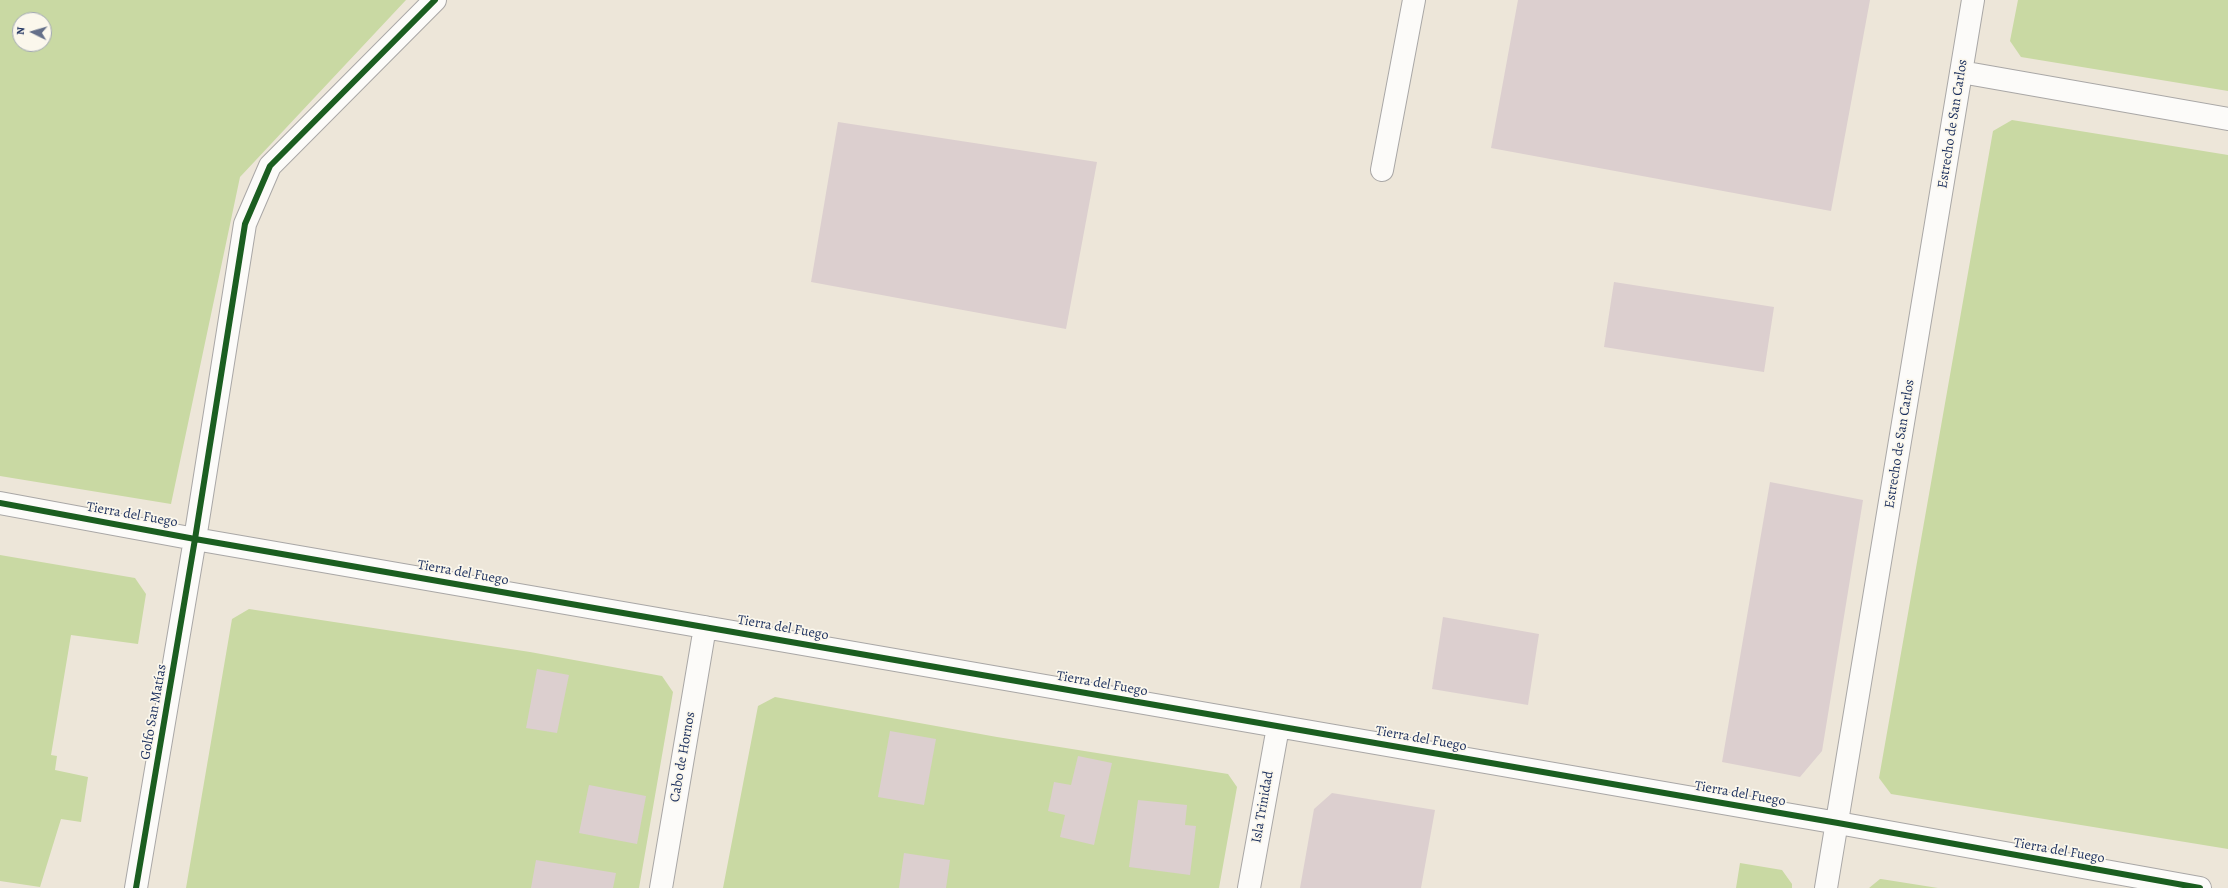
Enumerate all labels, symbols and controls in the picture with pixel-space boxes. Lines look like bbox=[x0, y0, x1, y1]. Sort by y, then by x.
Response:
north arrow bbox=[12, 12, 52, 52]
text: N bbox=[13, 26, 28, 36]
street label: Estrecho de San Carlos bbox=[1934, 58, 1972, 190]
street label: Estrecho de San Carlos bbox=[1881, 378, 1919, 510]
street label: Tierra del Fuego bbox=[85, 499, 179, 531]
street label: Tierra del Fuego bbox=[416, 557, 510, 589]
street label: Tierra del Fuego bbox=[736, 612, 830, 644]
street label: Golfo San Matías bbox=[137, 663, 171, 761]
street label: Tierra del Fuego bbox=[1055, 668, 1149, 700]
street label: Cabo de Hornos bbox=[667, 710, 699, 804]
street label: Tierra del Fuego bbox=[1374, 723, 1468, 755]
street label: Isla Trinidad bbox=[1248, 770, 1278, 844]
street label: Tierra del Fuego bbox=[1693, 778, 1787, 810]
street label: Tierra del Fuego bbox=[2012, 835, 2106, 867]

